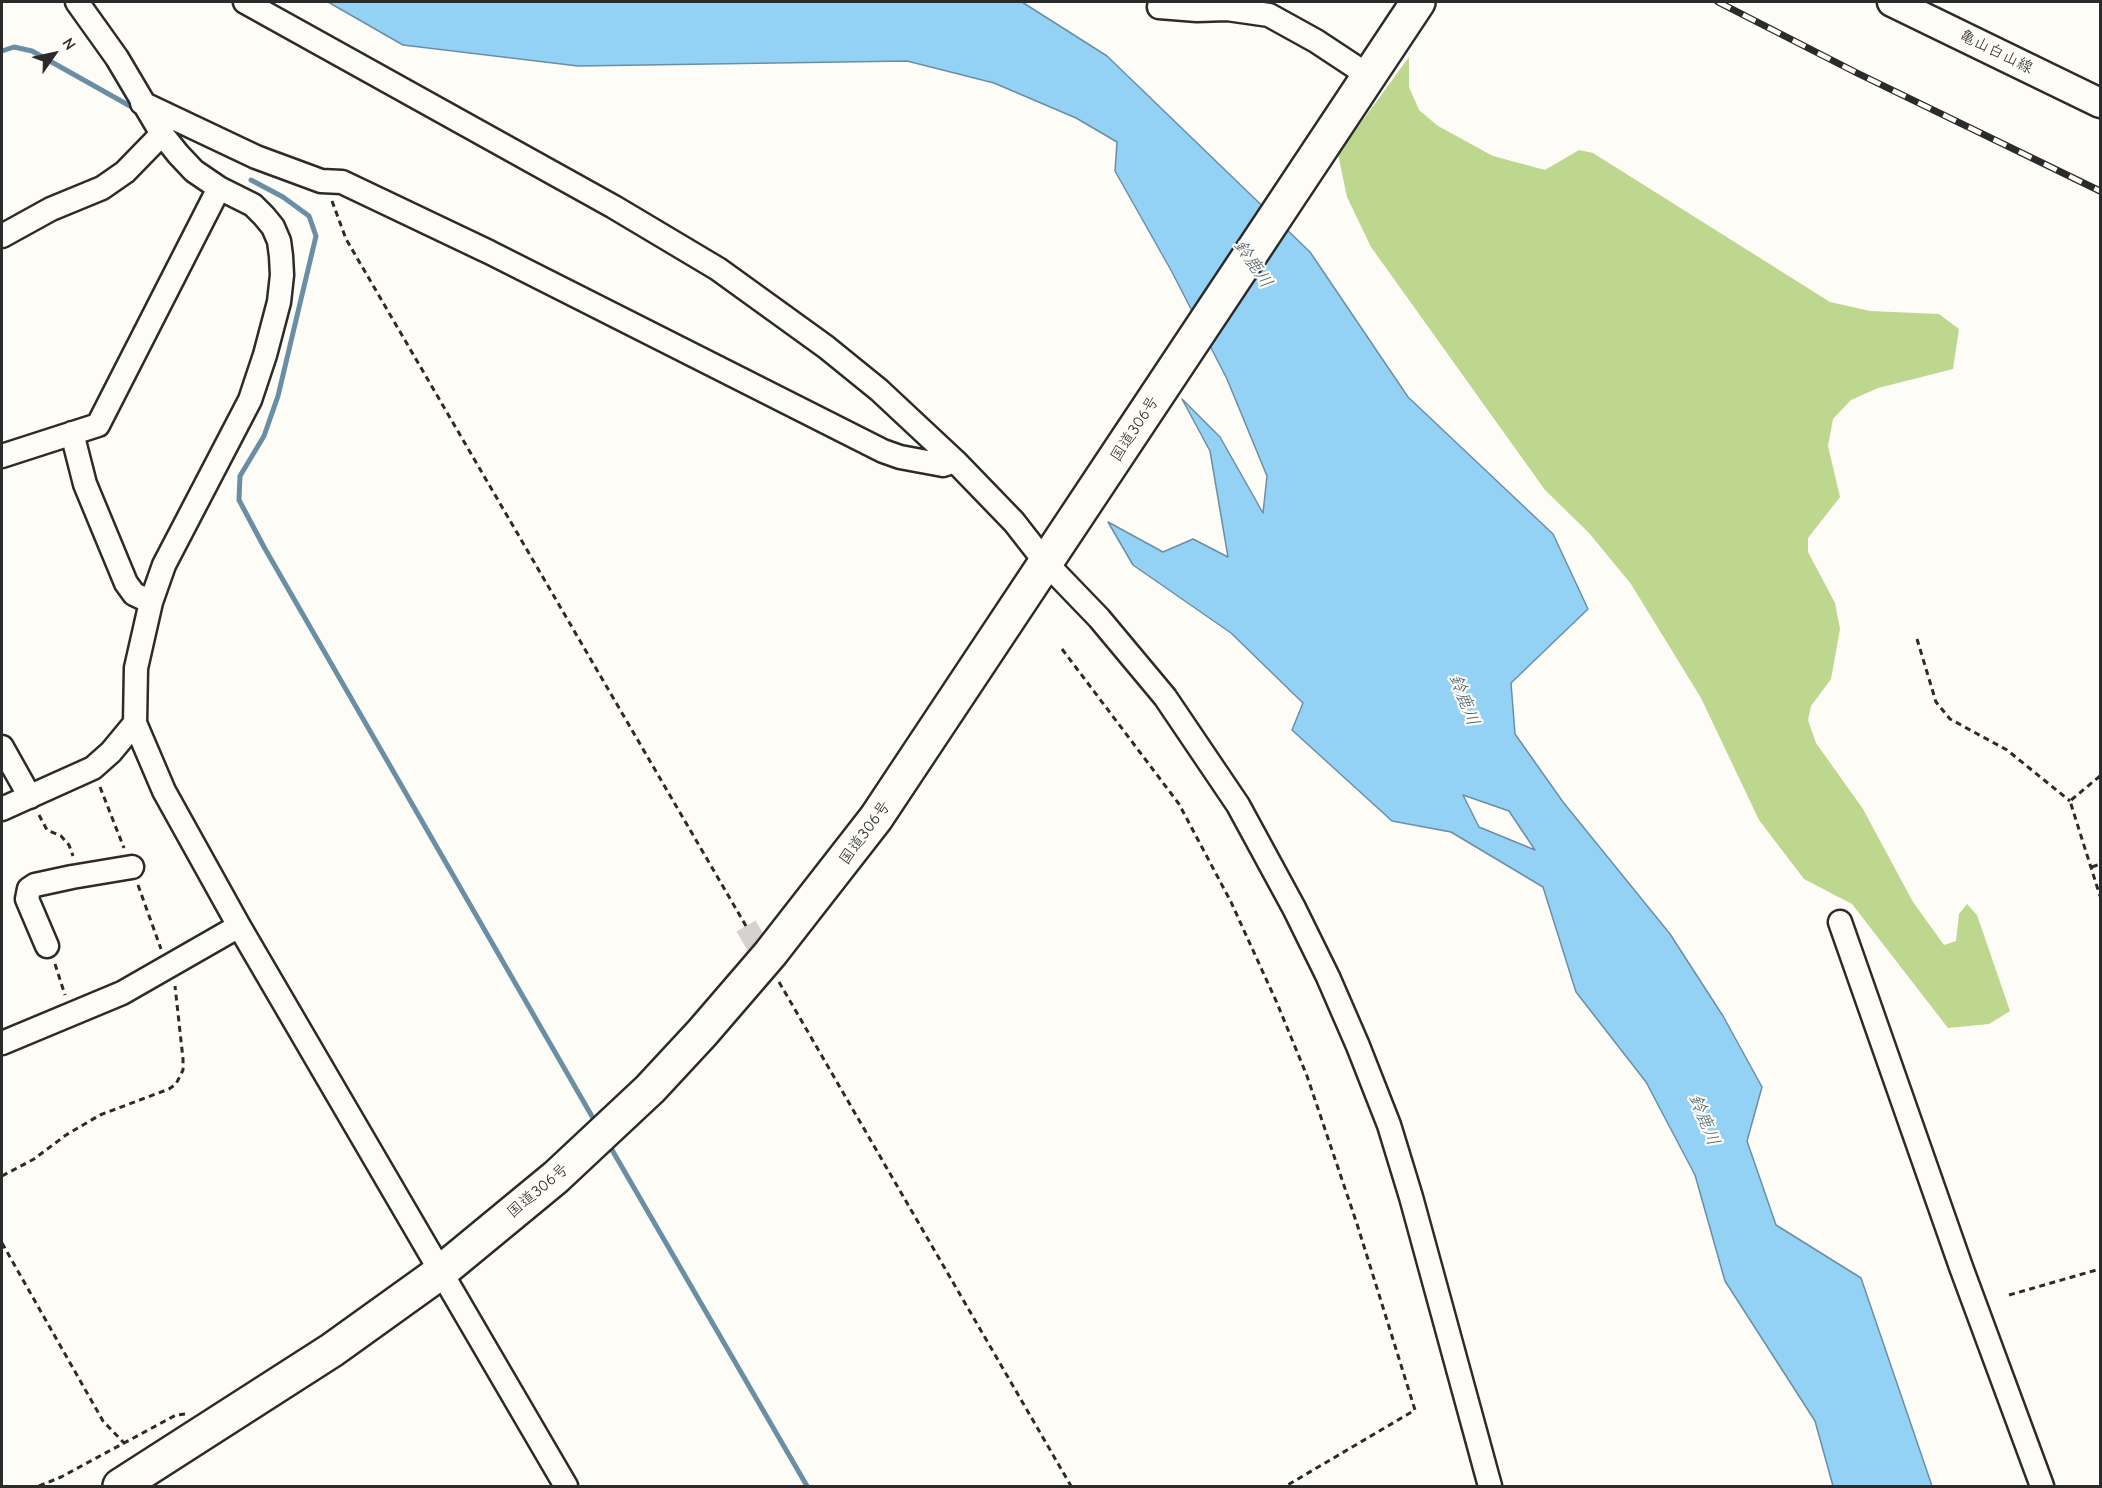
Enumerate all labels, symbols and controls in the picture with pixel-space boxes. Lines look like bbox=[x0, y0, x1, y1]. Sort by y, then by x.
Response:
north arrow bbox=[24, 24, 84, 84]
street label: 亀山白山線 bbox=[1956, 26, 2036, 78]
text: N bbox=[59, 35, 79, 53]
water label: 鈴鹿川 bbox=[1229, 236, 1277, 292]
street label: 国道306号 bbox=[1107, 393, 1163, 465]
water label: 鈴鹿川 bbox=[1444, 671, 1484, 729]
street label: 国道306号 bbox=[835, 797, 895, 869]
water label: 鈴鹿川 bbox=[1684, 1091, 1724, 1149]
street label: 国道306号 bbox=[503, 1160, 573, 1222]

